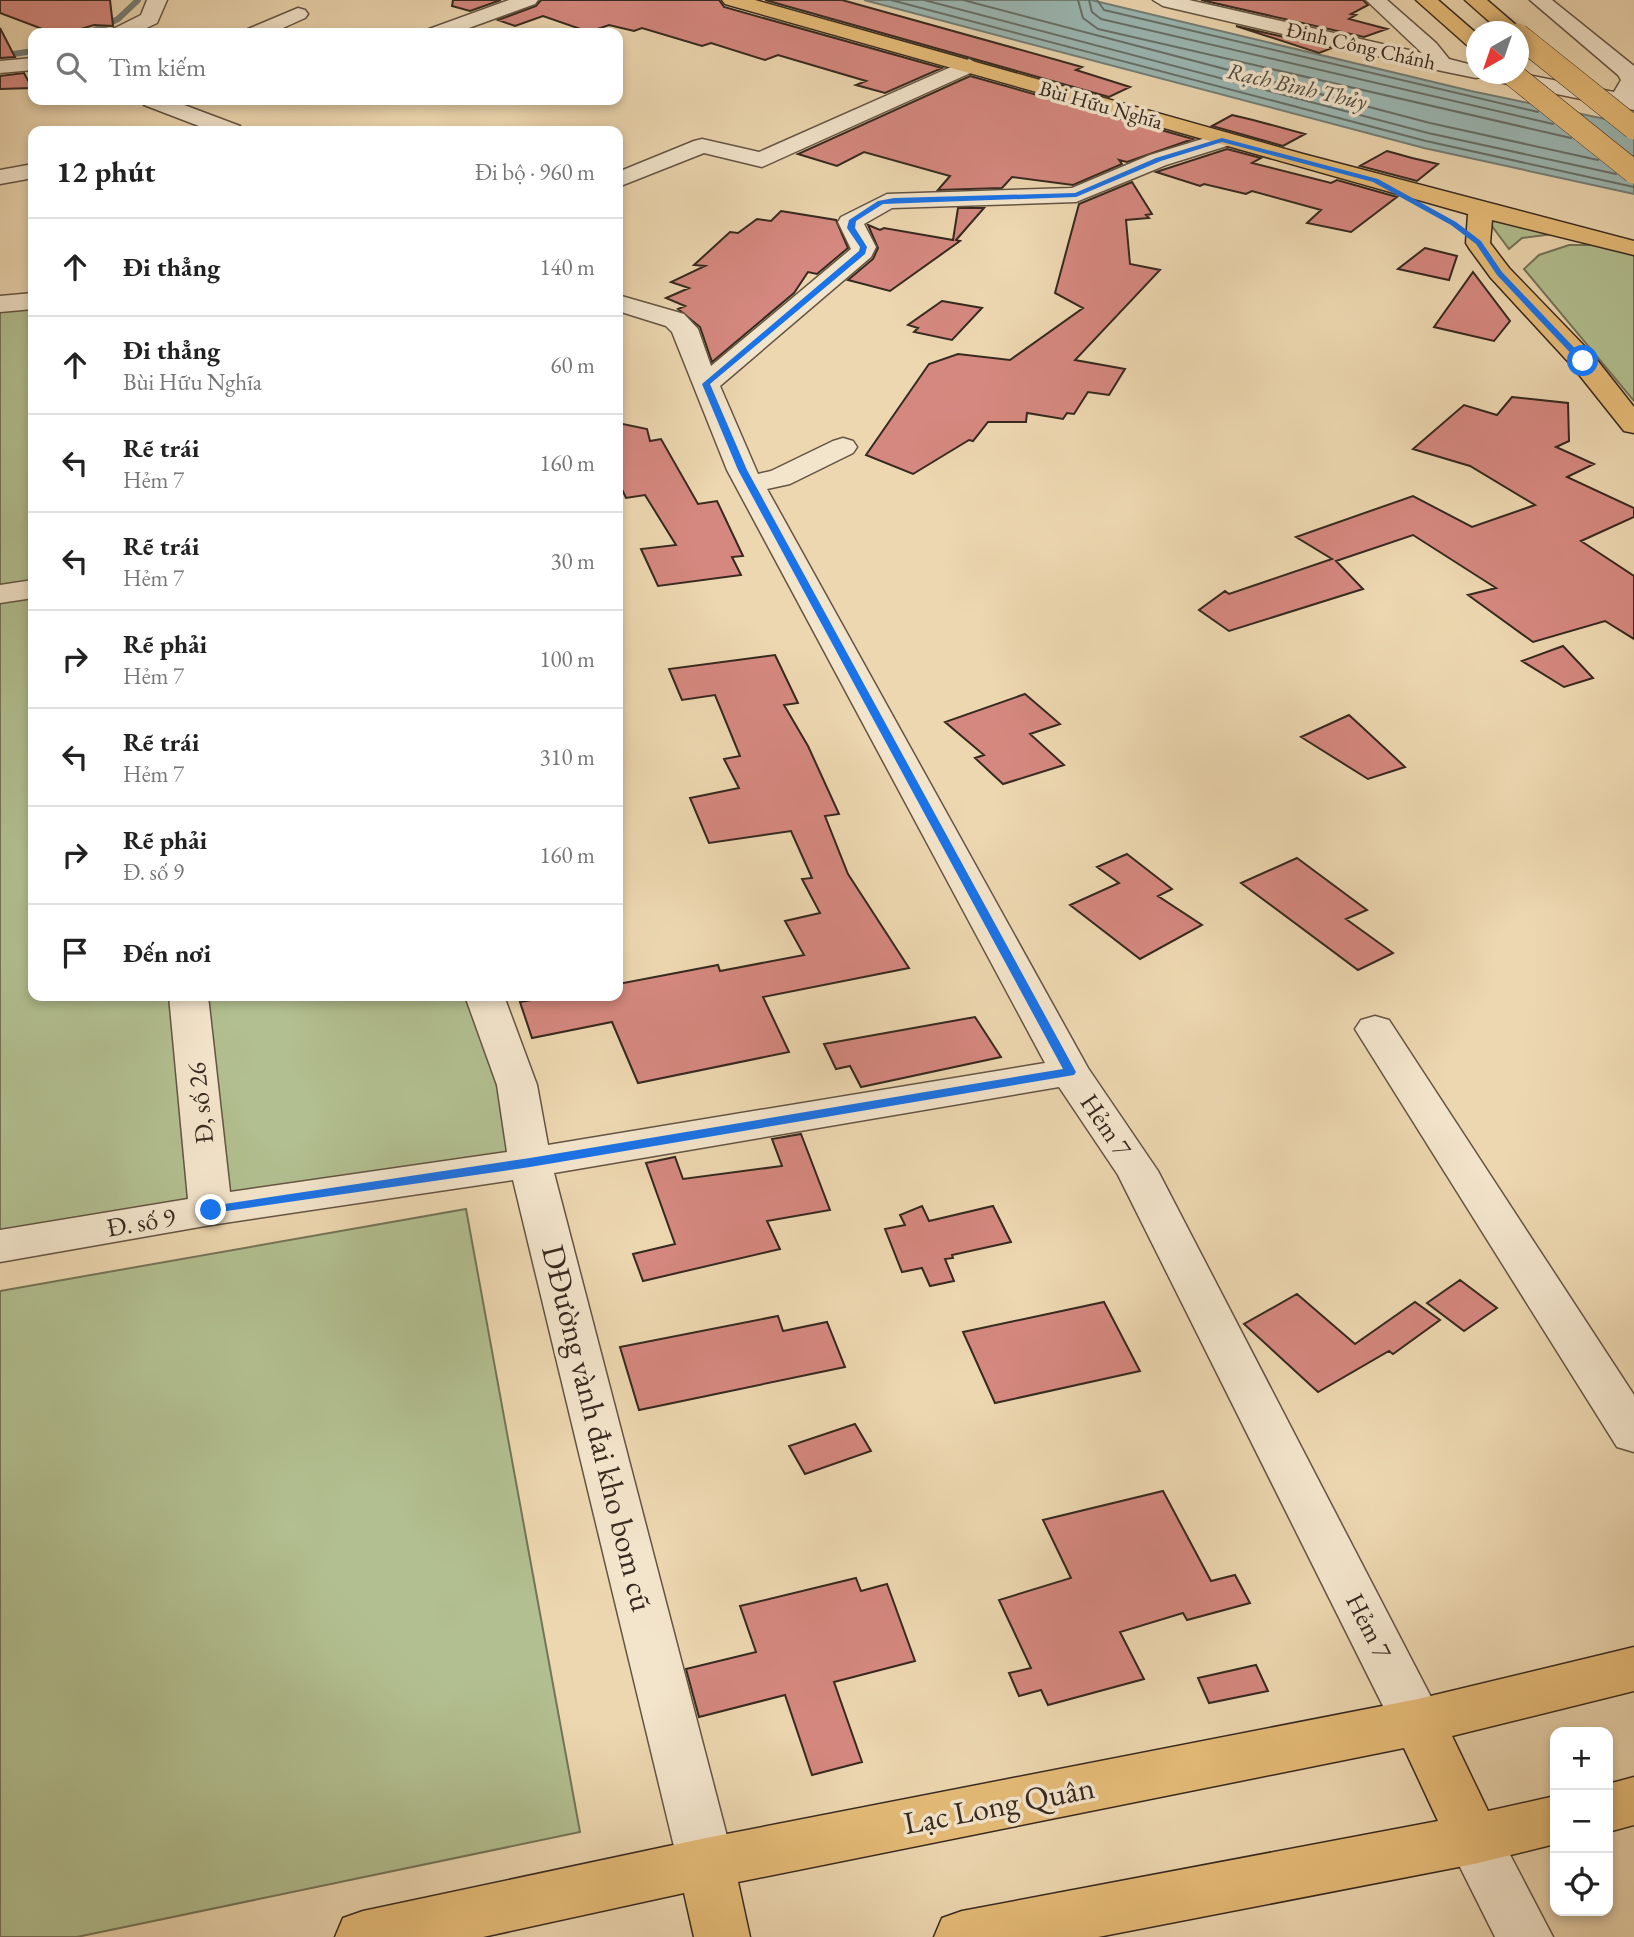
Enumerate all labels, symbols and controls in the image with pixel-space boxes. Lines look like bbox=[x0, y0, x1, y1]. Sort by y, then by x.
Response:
street label: Đinh Công Chánh bbox=[1284, 15, 1439, 76]
north arrow bbox=[1466, 21, 1529, 84]
search box bbox=[28, 28, 623, 105]
icon: search bbox=[52, 48, 90, 86]
text: Tìm kiếm bbox=[108, 50, 206, 84]
water label: Rạch Bình Thủy bbox=[1224, 55, 1371, 117]
street label: Bùi Hữu Nghĩa bbox=[1036, 74, 1166, 135]
text: 12 phút bbox=[56, 152, 155, 191]
text: Đi bộ · 960 m bbox=[475, 157, 595, 187]
icon: ahead bbox=[56, 248, 94, 286]
text: Đi thẳng bbox=[123, 250, 220, 284]
text: 140 m bbox=[539, 252, 595, 282]
text: Đi thẳng bbox=[123, 333, 220, 367]
route start bbox=[1567, 345, 1598, 376]
icon: ahead bbox=[56, 346, 94, 384]
text: 60 m bbox=[550, 350, 595, 380]
text: Bùi Hữu Nghĩa bbox=[123, 367, 262, 397]
text: Rẽ trái bbox=[123, 431, 199, 465]
icon: left bbox=[56, 444, 94, 482]
text: 160 m bbox=[539, 448, 595, 478]
text: Hẻm 7 bbox=[123, 465, 184, 495]
text: Rẽ trái bbox=[123, 529, 199, 563]
icon: left bbox=[56, 542, 94, 580]
text: 30 m bbox=[550, 546, 595, 576]
text: Hẻm 7 bbox=[123, 563, 184, 593]
text: Rẽ phải bbox=[123, 627, 207, 661]
icon: right bbox=[56, 640, 94, 678]
text: 100 m bbox=[539, 644, 595, 674]
text: Hẻm 7 bbox=[123, 661, 184, 691]
text: Rẽ trái bbox=[123, 725, 199, 759]
icon: left bbox=[56, 738, 94, 776]
text: 310 m bbox=[539, 742, 595, 772]
text: Hẻm 7 bbox=[123, 759, 184, 789]
text: Rẽ phải bbox=[123, 823, 207, 857]
icon: right bbox=[56, 836, 94, 874]
text: 160 m bbox=[539, 840, 595, 870]
text: Đ. số 9 bbox=[123, 857, 184, 887]
icon: arrive bbox=[56, 934, 94, 972]
text: Đến nơi bbox=[123, 936, 211, 970]
street label: Đ, số 26 bbox=[179, 1061, 221, 1145]
street label: Hẻm 7 bbox=[1073, 1087, 1140, 1164]
route end bbox=[195, 1194, 226, 1225]
street label: Đ. số 9 bbox=[104, 1199, 178, 1245]
street label: DĐường vành đai kho bom cũ bbox=[532, 1240, 664, 1616]
street label: Hẻm 7 bbox=[1338, 1587, 1400, 1665]
map controls bbox=[1550, 1727, 1613, 1916]
button: + bbox=[1550, 1727, 1613, 1790]
street label: Lạc Long Quân bbox=[900, 1766, 1098, 1844]
button: − bbox=[1550, 1790, 1613, 1853]
button: locate bbox=[1550, 1853, 1613, 1916]

